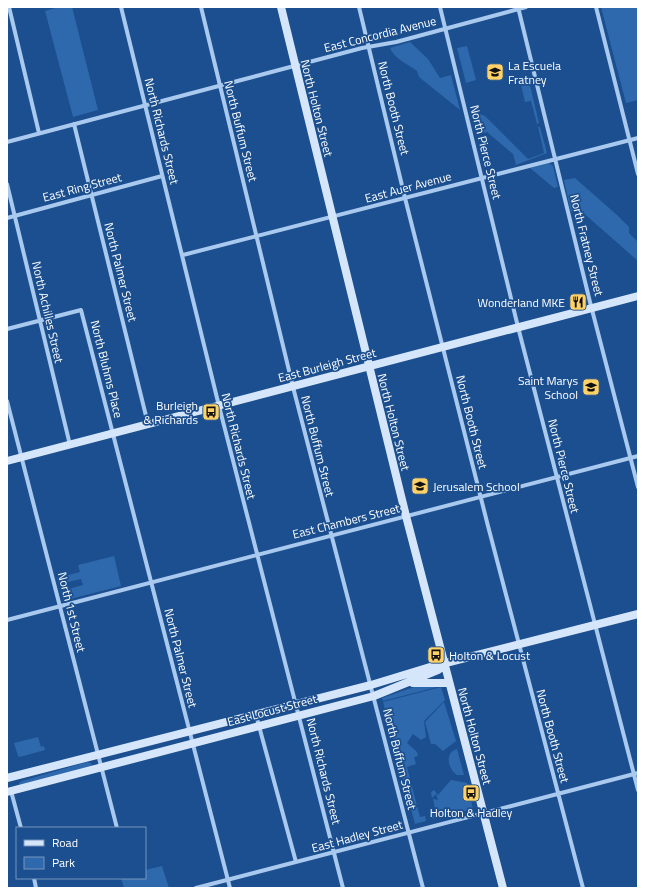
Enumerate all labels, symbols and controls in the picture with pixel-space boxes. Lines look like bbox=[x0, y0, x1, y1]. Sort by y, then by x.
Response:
street label: East Concordia Avenue bbox=[322, 11, 438, 57]
place label: La Escuela Fratney bbox=[508, 56, 561, 89]
street label: North Holton Street bbox=[296, 57, 338, 159]
street label: North Booth Street bbox=[373, 59, 415, 158]
school or university icon: La Escuela Fratney bbox=[485, 62, 505, 82]
street label: North Richards Street bbox=[140, 76, 185, 187]
street label: North Buffum Street bbox=[219, 78, 263, 184]
street label: North Pierce Street bbox=[465, 103, 507, 202]
street label: East Auer Avenue bbox=[363, 166, 453, 208]
street label: East Ring Street bbox=[40, 167, 124, 207]
street label: North Fratney Street bbox=[565, 192, 609, 299]
street label: North Palmer Street bbox=[100, 220, 143, 324]
street label: North Achilles Street bbox=[27, 259, 69, 366]
restaurant icon: Wonderland MKE bbox=[568, 292, 588, 312]
place label: Wonderland MKE bbox=[478, 293, 565, 312]
street label: North Bluhms Place bbox=[86, 318, 128, 420]
street label: East Burleigh Street bbox=[276, 343, 379, 387]
street label: North Holton Street bbox=[373, 371, 415, 473]
place label: Saint Marys School bbox=[518, 371, 578, 404]
street label: North Booth Street bbox=[451, 373, 493, 472]
school or university icon: Saint Marys School bbox=[581, 377, 601, 397]
street label: North Richards Street bbox=[217, 391, 262, 502]
street label: North Buffum Street bbox=[296, 393, 340, 499]
place label: Burleigh & Richards bbox=[143, 396, 198, 429]
bus stop icon: Burleigh & Richards bbox=[201, 402, 221, 422]
street label: North Pierce Street bbox=[543, 417, 585, 516]
school or university icon: Jerusalem School bbox=[410, 476, 430, 496]
place label: Jerusalem School bbox=[433, 477, 520, 496]
street label: East Chambers Street bbox=[290, 498, 402, 543]
street label: North 1st Street bbox=[53, 570, 91, 655]
street label: North Palmer Street bbox=[160, 606, 203, 710]
bus stop icon: Holton & Locust bbox=[426, 645, 446, 665]
place label: Holton & Locust bbox=[449, 646, 531, 665]
street label: North Holton Street bbox=[453, 685, 497, 787]
street label: North Booth Street bbox=[531, 687, 575, 786]
street label: East Locust Street bbox=[225, 689, 320, 731]
street label: North Buffum Street bbox=[378, 706, 422, 812]
street label: North Richards Street bbox=[302, 716, 347, 827]
bus stop icon: Holton & Hadley bbox=[461, 783, 481, 803]
place label: Holton & Hadley bbox=[430, 803, 513, 822]
street label: East Hadley Street bbox=[309, 815, 405, 857]
legend bbox=[16, 827, 146, 879]
text: Road bbox=[52, 833, 78, 852]
text: Park bbox=[52, 853, 75, 872]

